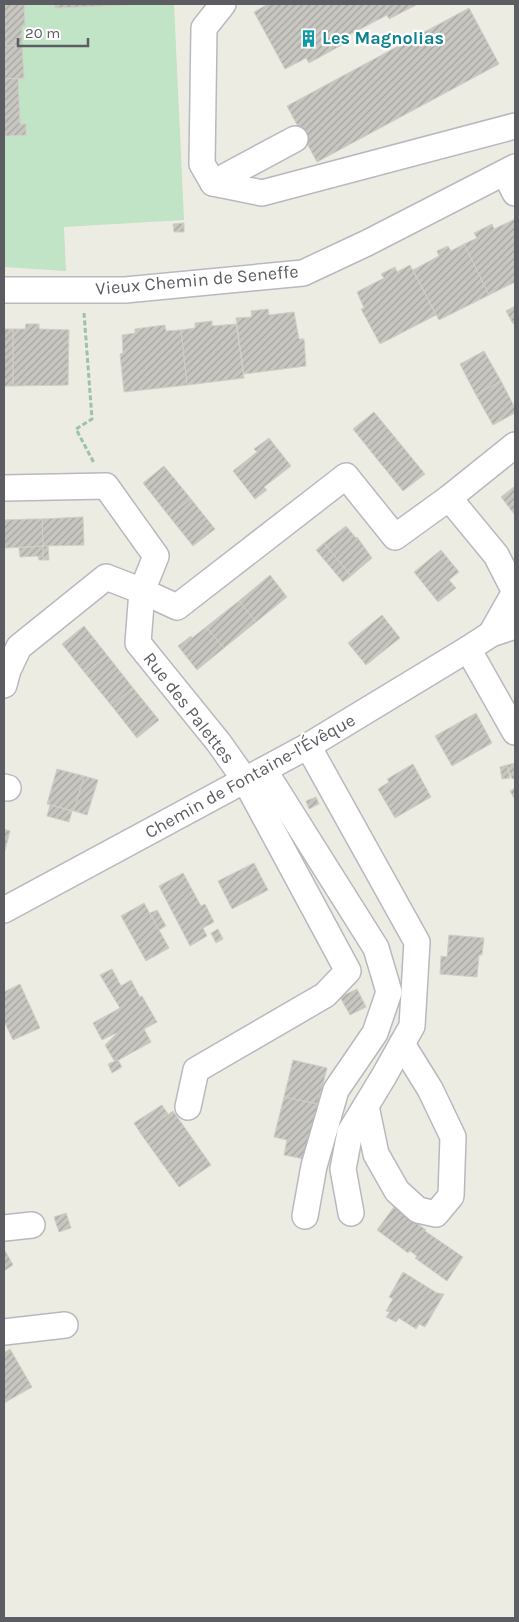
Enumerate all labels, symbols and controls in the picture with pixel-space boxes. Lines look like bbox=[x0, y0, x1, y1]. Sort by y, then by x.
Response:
scale bar bbox=[18, 15, 88, 47]
text: 20 m bbox=[25, 24, 60, 42]
place label: Les Magnolias bbox=[322, 27, 444, 49]
building icon: Les Magnolias bbox=[298, 28, 318, 48]
street label: Vieux Chemin de Seneffe bbox=[95, 260, 299, 300]
street label: Rue des Palettes bbox=[139, 648, 239, 768]
street label: Chemin de Fontaine-l'Évêque bbox=[140, 708, 359, 843]

